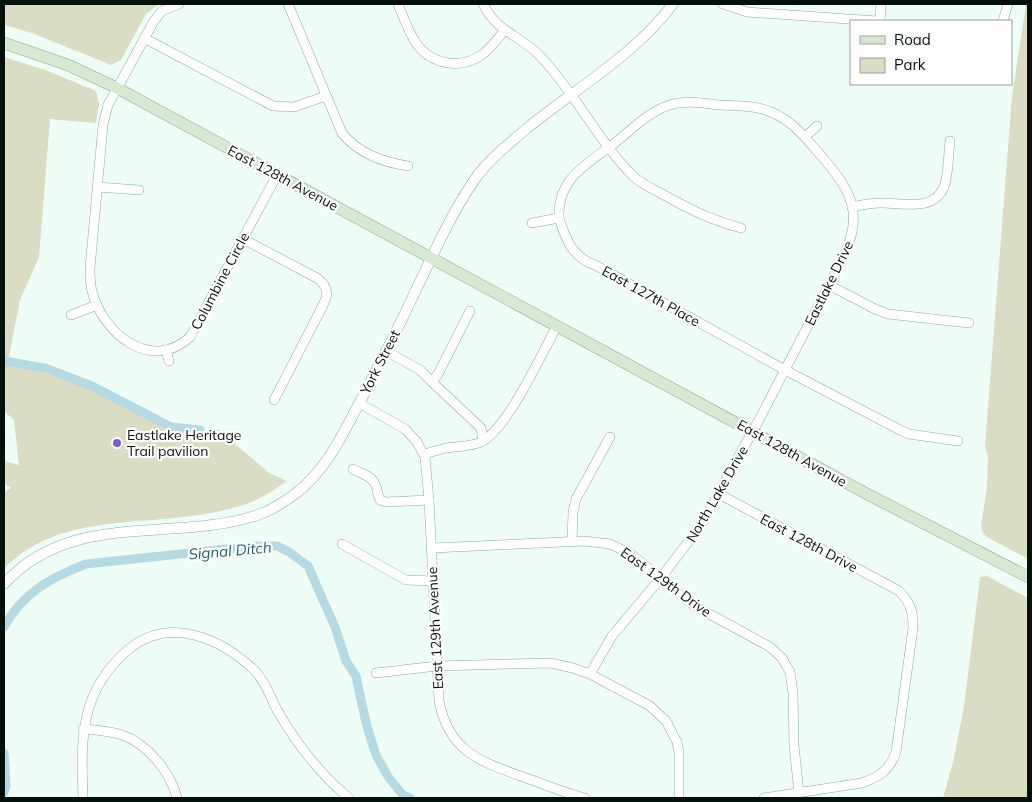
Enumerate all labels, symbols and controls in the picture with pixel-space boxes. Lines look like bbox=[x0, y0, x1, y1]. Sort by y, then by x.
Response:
legend bbox=[850, 20, 1012, 85]
text: Road bbox=[894, 30, 931, 49]
text: Park bbox=[894, 55, 926, 74]
street label: East 128th Avenue bbox=[225, 141, 341, 215]
street label: Columbine Circle bbox=[187, 229, 253, 333]
street label: Eastlake Drive bbox=[801, 238, 857, 328]
street label: East 127th Place bbox=[599, 262, 703, 330]
street label: York Street bbox=[356, 327, 404, 398]
street label: East 128th Avenue bbox=[734, 415, 850, 491]
place label: Eastlake Heritage Trail pavilion bbox=[127, 426, 241, 460]
marker: Eastlake Heritage Trail pavilion bbox=[111, 437, 123, 449]
street label: North Lake Drive bbox=[682, 442, 752, 546]
street label: East 128th Drive bbox=[757, 510, 861, 576]
water label: Signal Ditch bbox=[188, 537, 273, 564]
street label: East 129th Drive bbox=[617, 543, 715, 621]
street label: East 129th Avenue bbox=[423, 566, 447, 690]

